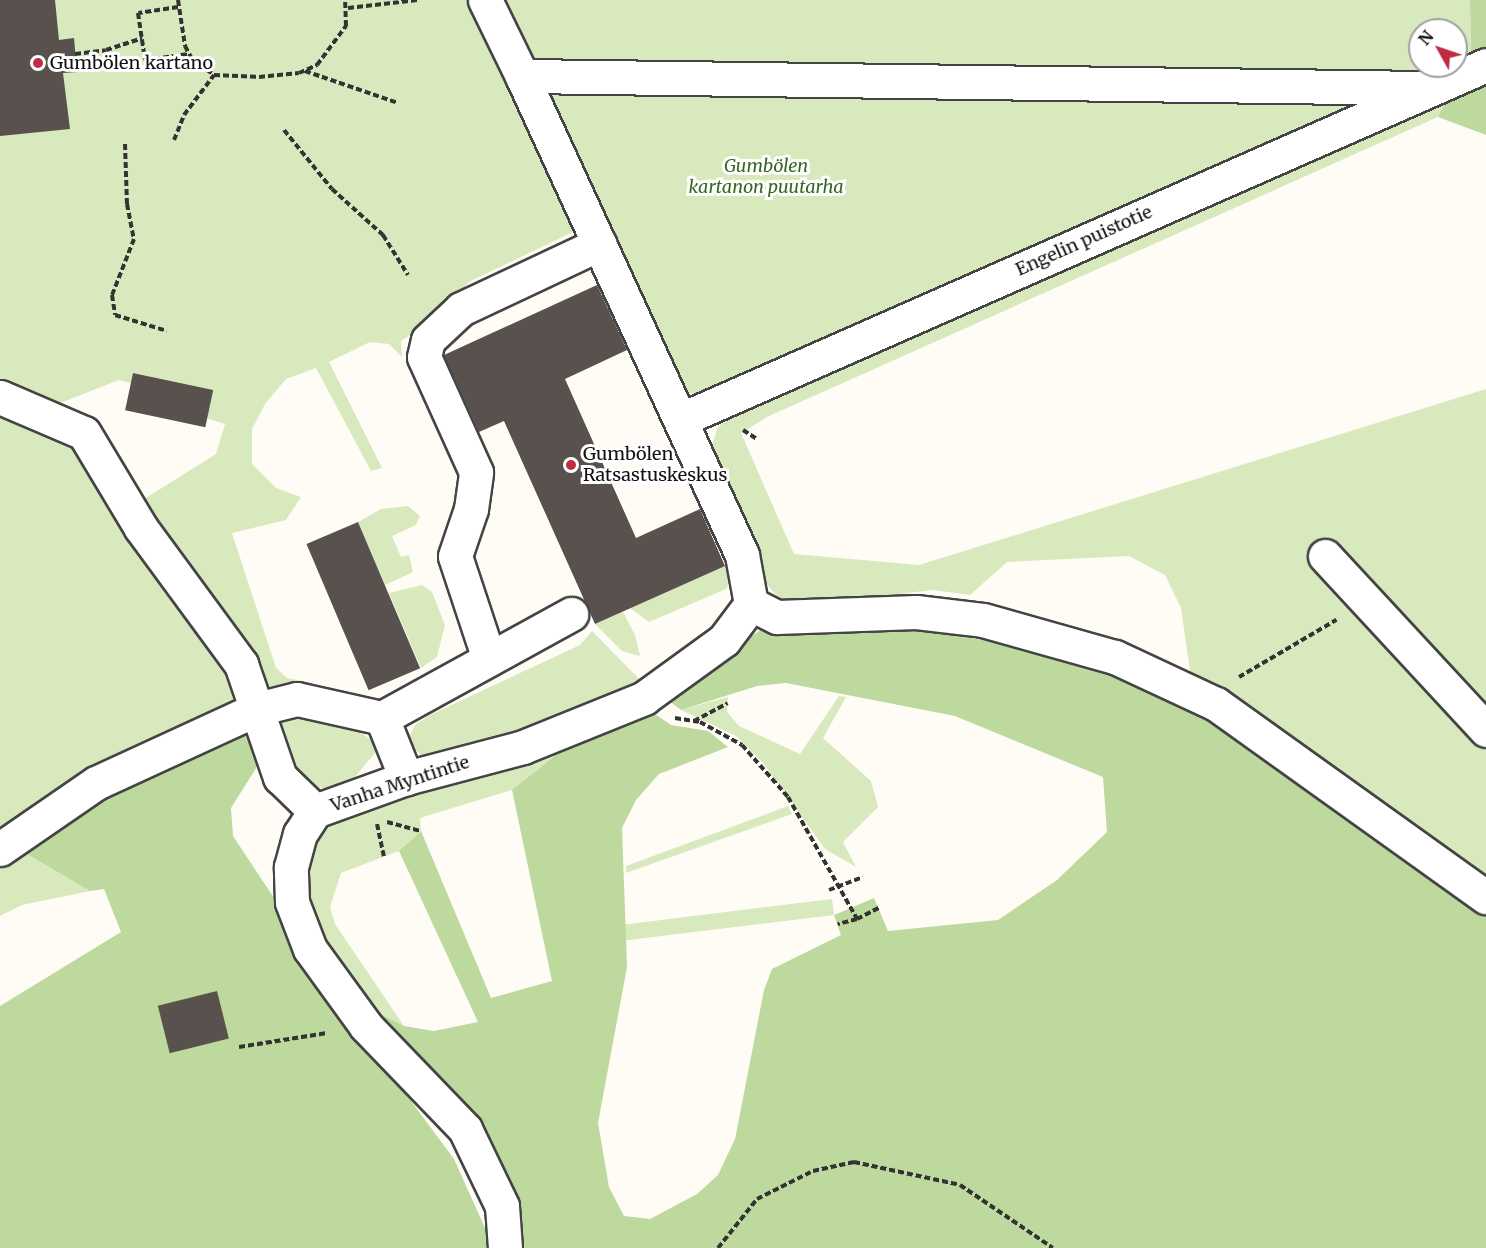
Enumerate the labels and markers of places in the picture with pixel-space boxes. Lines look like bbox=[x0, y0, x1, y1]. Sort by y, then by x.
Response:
place label: Gumbölen kartano bbox=[50, 52, 213, 74]
marker: Gumbölen kartano bbox=[31, 56, 45, 70]
place label: Gumbölen Ratsastuskeskus bbox=[583, 444, 727, 486]
marker: Gumbölen Ratsastuskeskus bbox=[564, 458, 578, 472]

